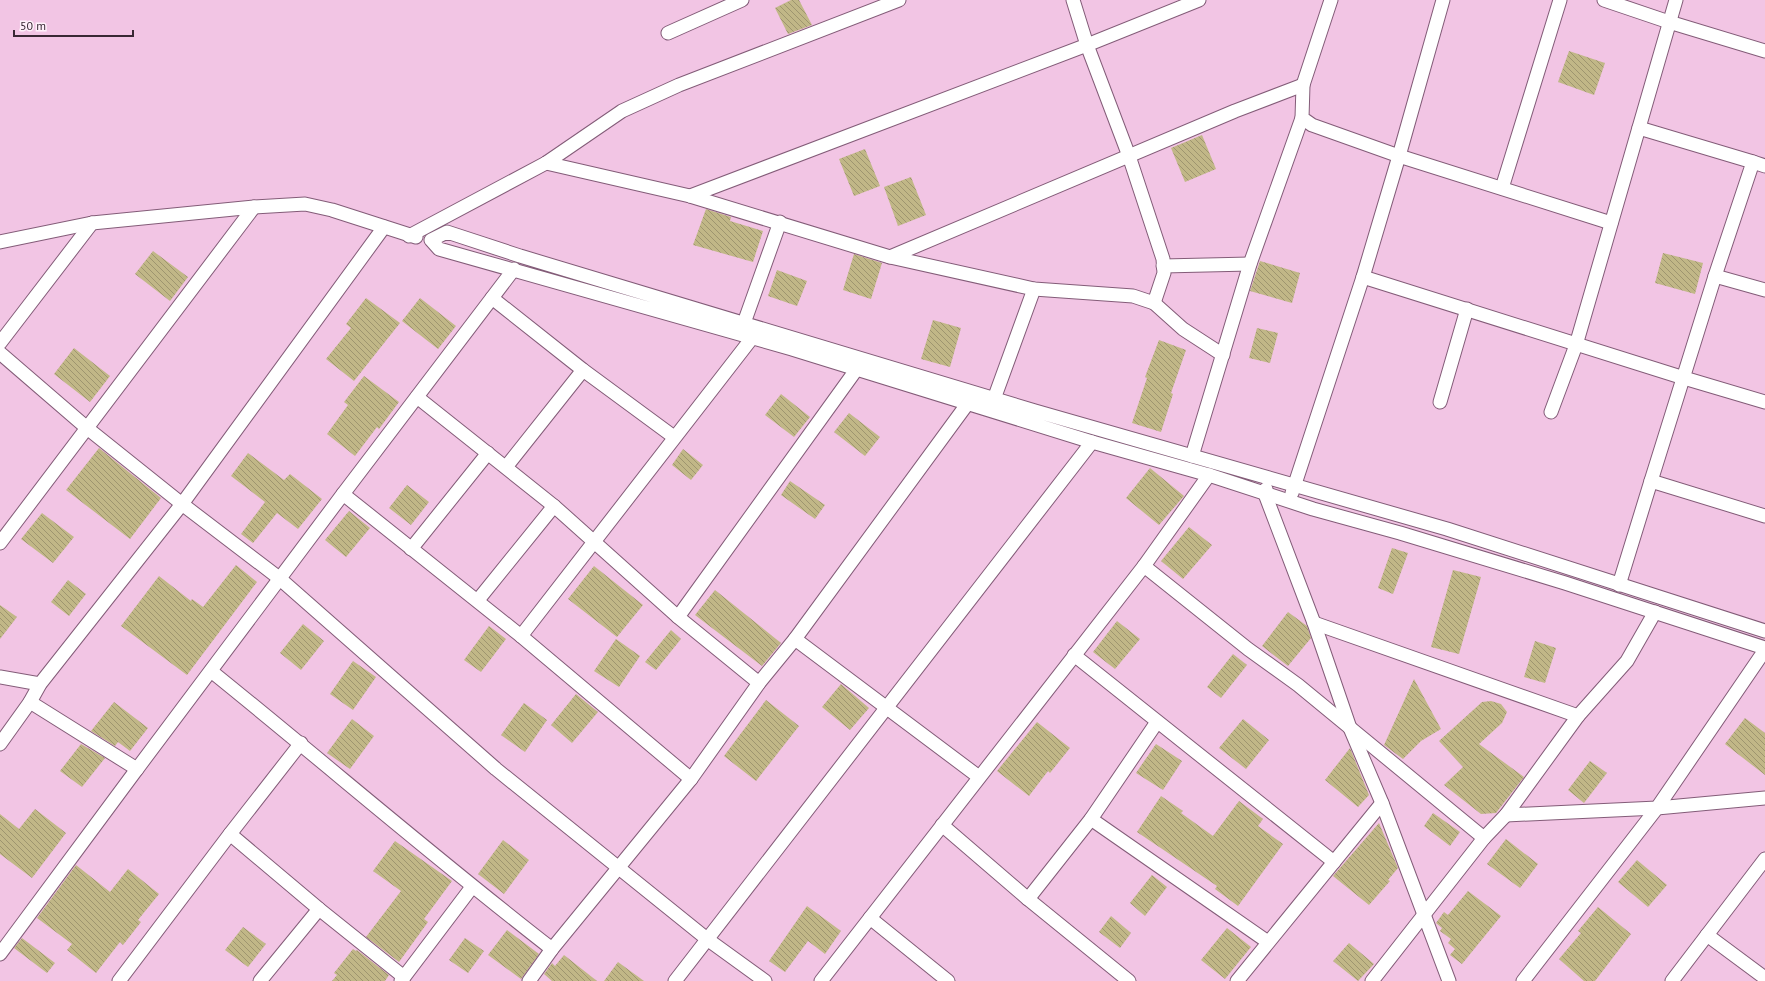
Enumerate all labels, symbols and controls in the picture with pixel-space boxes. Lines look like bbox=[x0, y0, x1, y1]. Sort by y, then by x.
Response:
scale bar bbox=[14, 12, 133, 38]
text: 50 m bbox=[20, 18, 46, 33]

